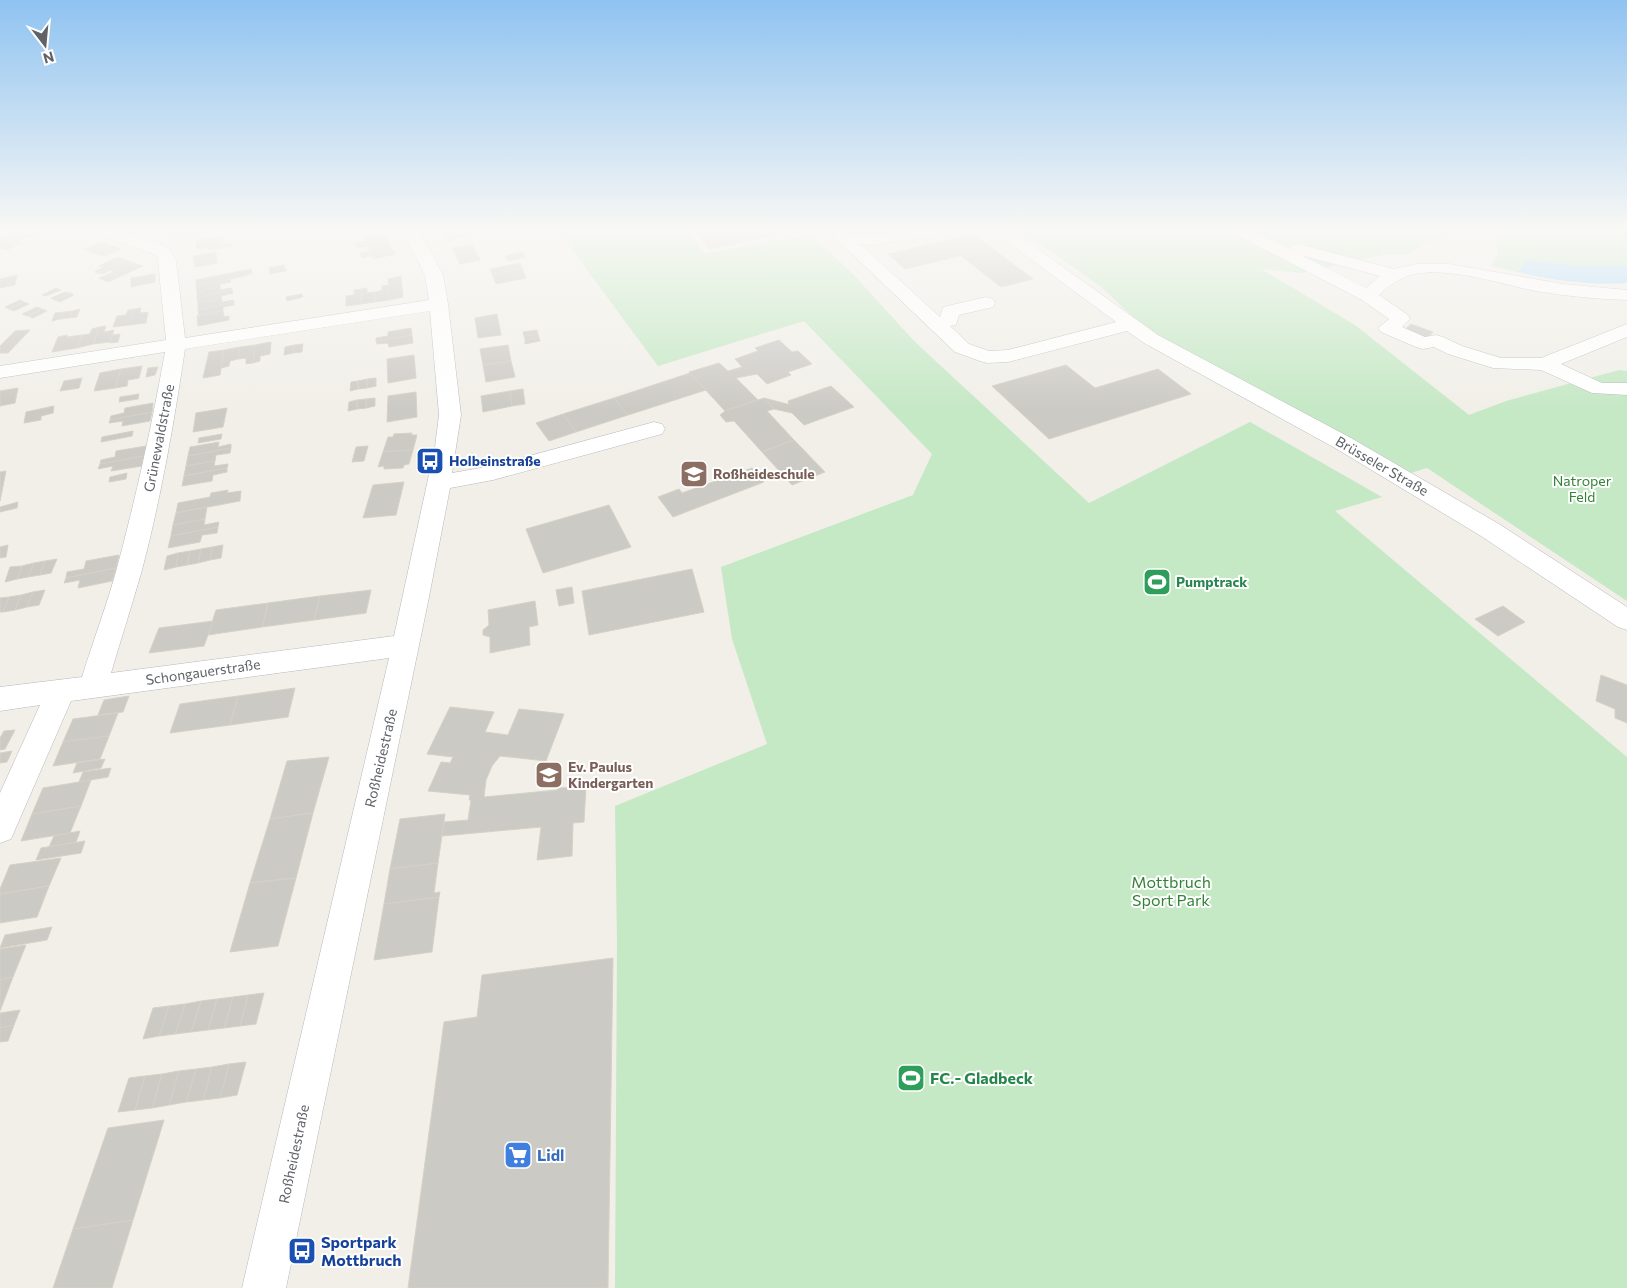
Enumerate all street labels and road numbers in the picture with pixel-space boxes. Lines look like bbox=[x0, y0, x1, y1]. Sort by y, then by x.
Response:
street label: Grünewaldstraße bbox=[140, 382, 177, 493]
street label: Brüsseler Straße bbox=[1333, 432, 1432, 499]
street label: Schongauerstraße bbox=[144, 655, 261, 688]
street label: Roßheidestraße bbox=[361, 707, 400, 809]
street label: Roßheidestraße bbox=[275, 1103, 312, 1205]

